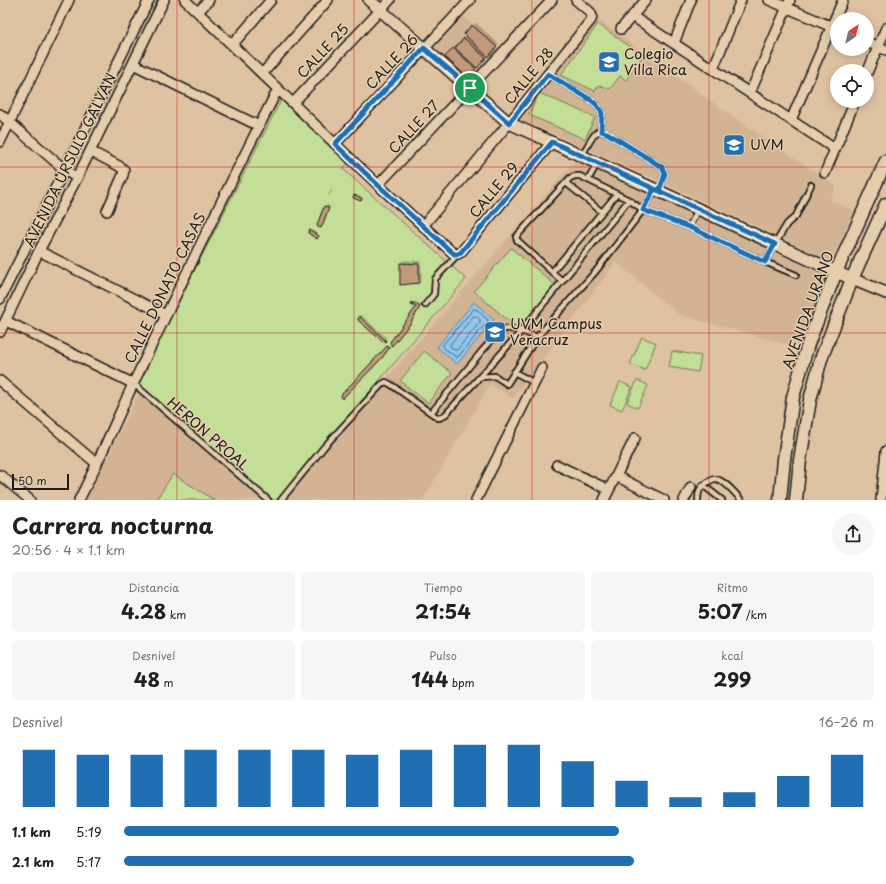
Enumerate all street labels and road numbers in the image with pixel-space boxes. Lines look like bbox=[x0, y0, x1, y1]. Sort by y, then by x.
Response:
street label: CALLE 25 bbox=[292, 19, 354, 83]
street label: CALLE 26 bbox=[361, 29, 423, 94]
street label: CALLE 28 bbox=[499, 43, 558, 109]
street label: AVENIDA URSULO GALVAN bbox=[18, 69, 121, 250]
street label: CALLE 27 bbox=[383, 95, 444, 158]
street label: CALLE 29 bbox=[464, 157, 523, 222]
street label: CALLE DONATO CASAS bbox=[119, 209, 210, 367]
street label: AVENIDA URANO bbox=[776, 248, 839, 372]
street label: HERON PROAL bbox=[163, 392, 254, 475]

